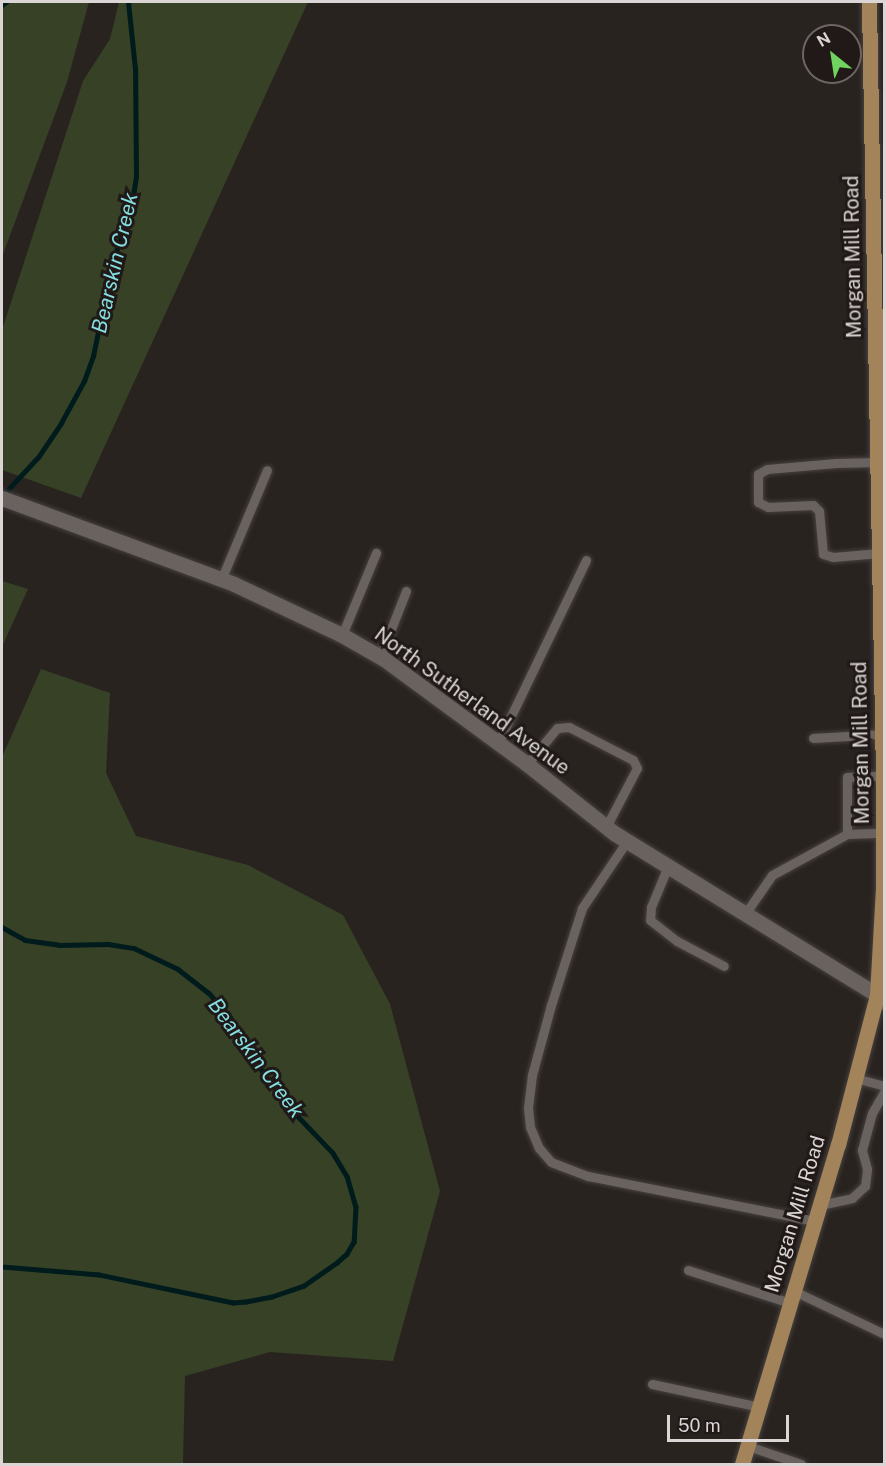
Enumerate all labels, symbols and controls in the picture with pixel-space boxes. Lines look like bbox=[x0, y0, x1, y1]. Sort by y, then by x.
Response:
north arrow bbox=[802, 24, 862, 84]
text: N bbox=[814, 28, 834, 51]
street label: Morgan Mill Road bbox=[840, 175, 866, 339]
water label: Bearskin Creek bbox=[87, 190, 143, 336]
street label: North Sutherland Avenue bbox=[370, 622, 574, 780]
street label: Morgan Mill Road bbox=[848, 661, 874, 825]
water label: Bearskin Creek bbox=[203, 993, 309, 1123]
street label: Morgan Mill Road bbox=[760, 1133, 830, 1295]
scale bar bbox=[670, 1403, 792, 1441]
text: 50 m bbox=[678, 1415, 721, 1436]

